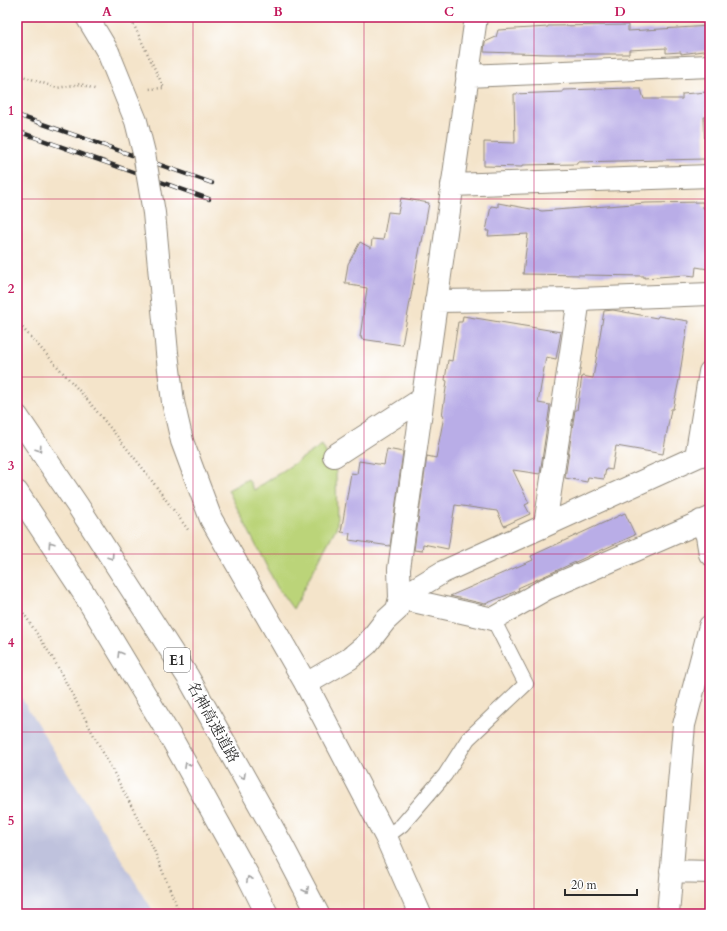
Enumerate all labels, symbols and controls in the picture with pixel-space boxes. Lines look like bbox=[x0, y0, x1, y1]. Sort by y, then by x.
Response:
text: A bbox=[102, 3, 112, 21]
text: B bbox=[273, 3, 283, 21]
text: C bbox=[444, 3, 454, 21]
text: D bbox=[614, 3, 626, 21]
text: 1 bbox=[8, 102, 14, 120]
text: 2 bbox=[8, 280, 15, 298]
one-way arrow bbox=[34, 445, 42, 452]
text: 3 bbox=[8, 457, 15, 475]
one-way arrow bbox=[49, 541, 56, 548]
one-way arrow bbox=[106, 553, 113, 560]
text: 4 bbox=[8, 634, 15, 652]
road number: E1 bbox=[164, 648, 190, 672]
one-way arrow bbox=[118, 651, 125, 658]
street label: 名神高速道路 bbox=[182, 678, 244, 766]
one-way arrow bbox=[184, 762, 191, 770]
one-way arrow bbox=[239, 772, 246, 779]
text: 5 bbox=[8, 812, 14, 830]
scale bar bbox=[565, 871, 637, 897]
one-way arrow bbox=[247, 876, 254, 883]
text: 20 m bbox=[571, 877, 598, 893]
one-way arrow bbox=[301, 886, 309, 893]

